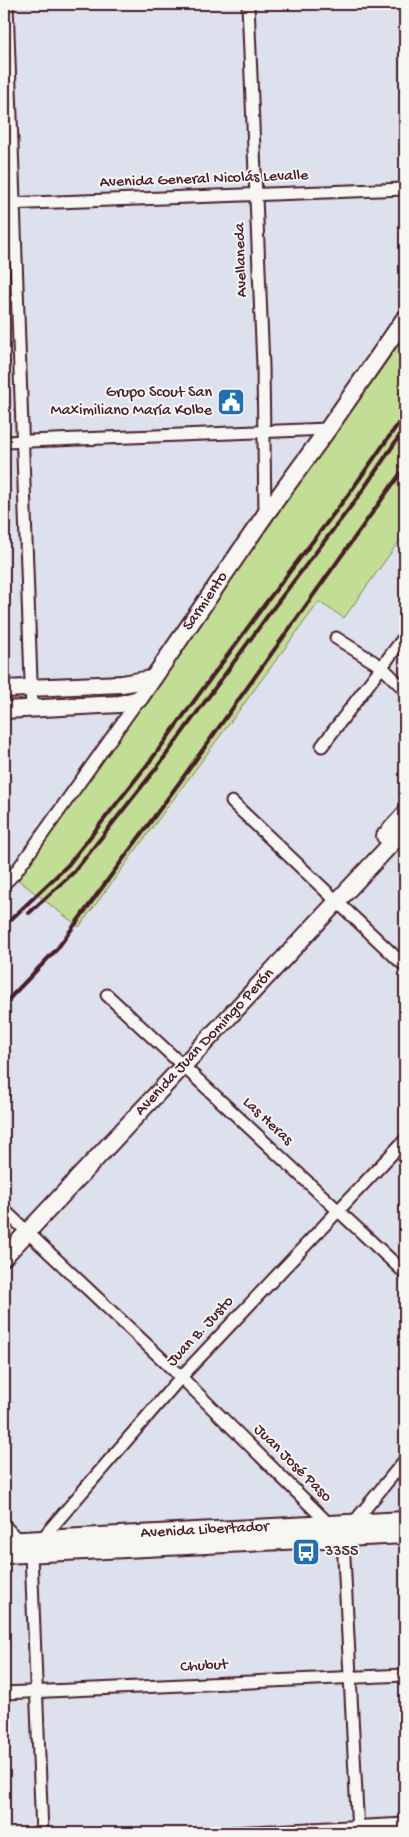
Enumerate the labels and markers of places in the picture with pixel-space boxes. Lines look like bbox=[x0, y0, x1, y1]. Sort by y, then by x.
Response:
place label: Grupo Scout San Maximiliano María Kolbe bbox=[51, 384, 213, 421]
public building icon: Grupo Scout San Maximiliano María Kolbe bbox=[216, 387, 246, 417]
bus stop icon: 3355 bbox=[291, 1537, 321, 1567]
place label: 3355 bbox=[324, 1543, 358, 1562]

